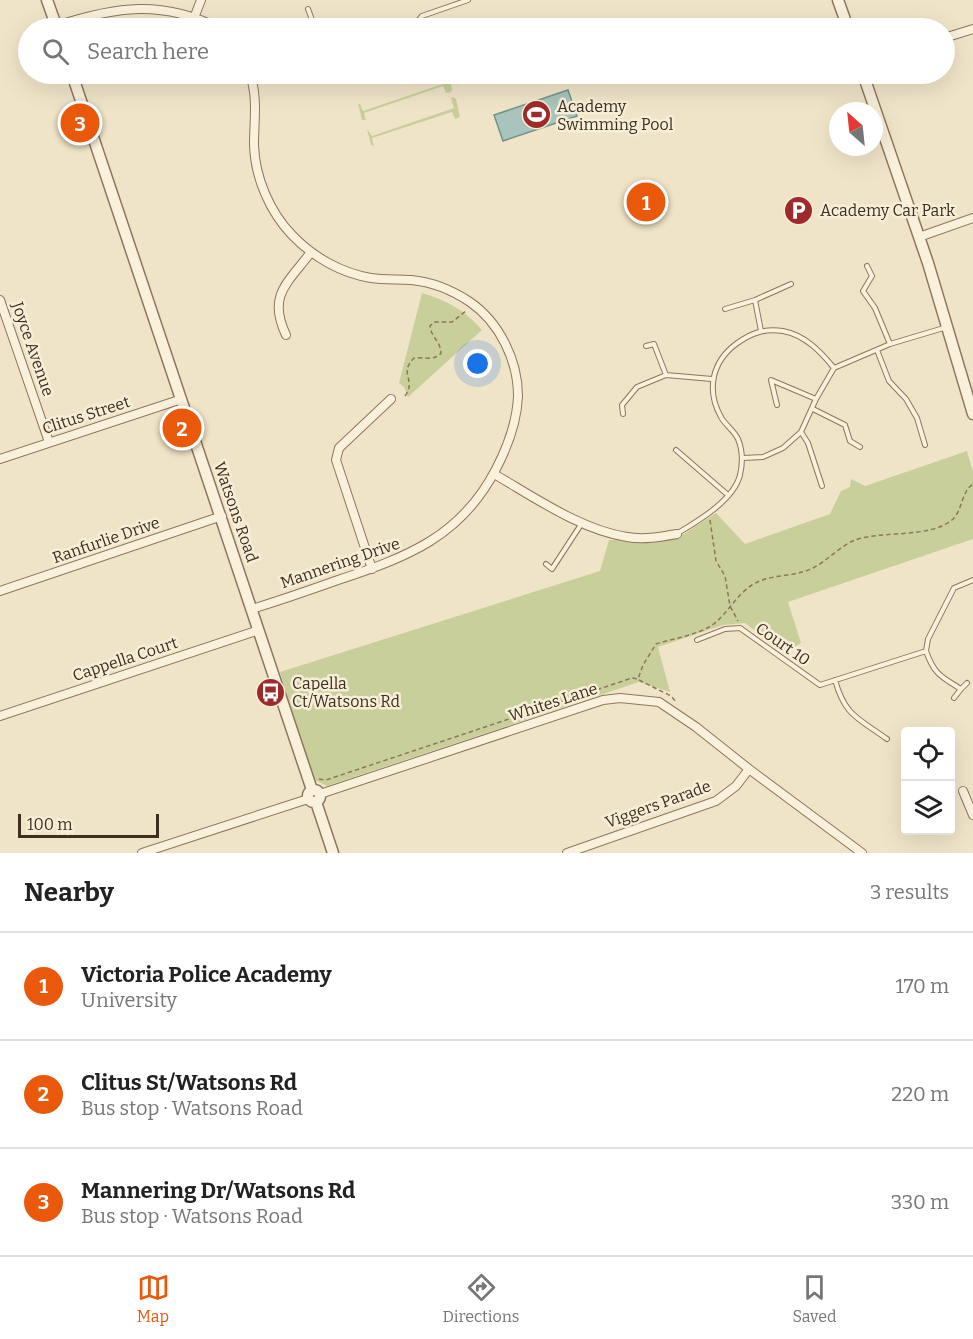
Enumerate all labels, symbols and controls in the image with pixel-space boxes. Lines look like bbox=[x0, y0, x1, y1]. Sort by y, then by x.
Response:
search box bbox=[18, 18, 955, 84]
icon: search bbox=[39, 35, 72, 68]
text: Search here bbox=[87, 38, 209, 65]
place label: Academy Swimming Pool bbox=[557, 97, 674, 134]
sports icon: Academy Swimming Pool bbox=[520, 99, 552, 131]
pin: 3 bbox=[60, 100, 100, 146]
north arrow bbox=[829, 102, 883, 156]
pin: 1 bbox=[626, 180, 666, 224]
parking icon: Academy Car Park bbox=[783, 194, 815, 226]
place label: Academy Car Park bbox=[820, 201, 955, 220]
street label: Joyce Avenue bbox=[8, 299, 58, 399]
your location bbox=[463, 349, 492, 378]
street label: Clitus Street bbox=[40, 392, 132, 438]
pin: 2 bbox=[162, 406, 201, 450]
street label: Watsons Road bbox=[210, 459, 262, 565]
street label: Ranfurlie Drive bbox=[50, 513, 162, 567]
street label: Mannering Drive bbox=[278, 534, 402, 592]
street label: Court 10 bbox=[752, 618, 814, 670]
street label: Cappella Court bbox=[70, 633, 180, 685]
place label: Capella Ct/Watsons Rd bbox=[292, 674, 400, 711]
bus stop icon: Capella Ct/Watsons Rd bbox=[255, 676, 287, 708]
street label: Whites Lane bbox=[506, 679, 600, 725]
map controls bbox=[901, 727, 955, 835]
button: locate bbox=[901, 727, 955, 781]
street label: Viggers Parade bbox=[603, 776, 713, 832]
button: layers bbox=[901, 781, 955, 835]
scale bar bbox=[18, 811, 159, 838]
text: 100 m bbox=[27, 815, 72, 834]
text: Nearby bbox=[24, 877, 114, 908]
text: 3 results bbox=[870, 880, 949, 904]
text: Victoria Police Academy bbox=[81, 961, 332, 988]
text: 1 bbox=[39, 974, 48, 998]
text: 170 m bbox=[896, 974, 949, 998]
text: University bbox=[81, 988, 177, 1012]
text: Clitus St/Watsons Rd bbox=[81, 1069, 297, 1096]
text: 2 bbox=[38, 1082, 49, 1106]
text: 220 m bbox=[891, 1082, 949, 1106]
text: Bus stop · Watsons Road bbox=[81, 1096, 303, 1120]
text: Mannering Dr/Watsons Rd bbox=[81, 1177, 355, 1204]
text: 3 bbox=[38, 1190, 49, 1214]
text: 330 m bbox=[891, 1190, 949, 1214]
text: Bus stop · Watsons Road bbox=[81, 1204, 303, 1228]
tab: Map bbox=[137, 1271, 170, 1326]
tab: Directions bbox=[443, 1271, 520, 1326]
tab: Saved bbox=[793, 1271, 836, 1326]

